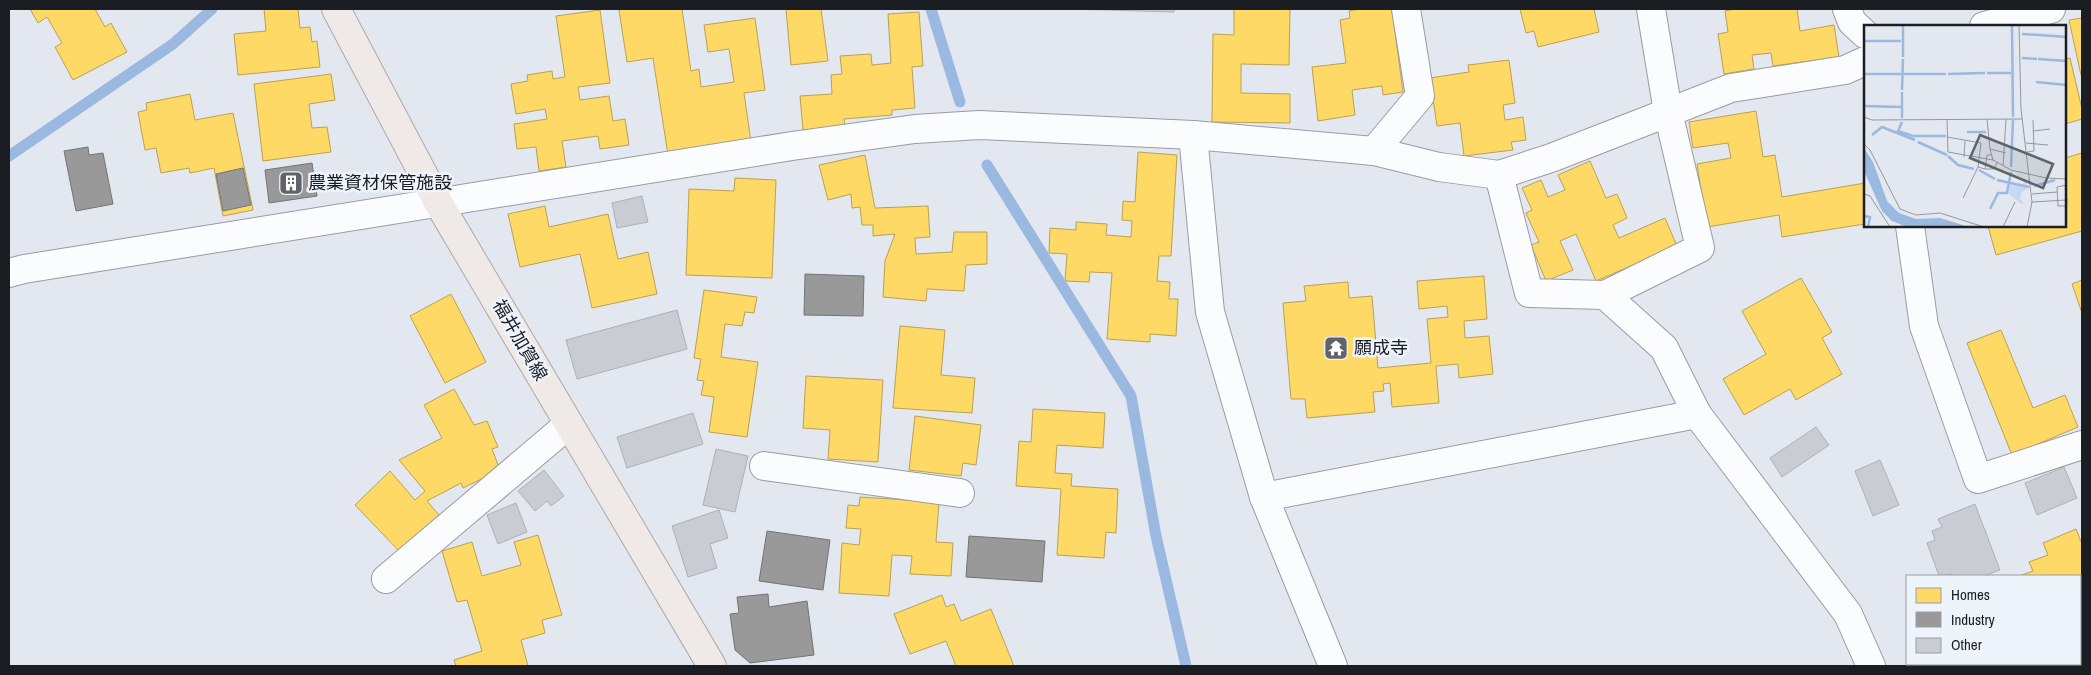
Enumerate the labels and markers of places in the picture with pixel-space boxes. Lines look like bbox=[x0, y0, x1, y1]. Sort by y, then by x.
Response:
building icon: 農業資材保管施設 bbox=[278, 170, 304, 196]
place label: 農業資材保管施設 bbox=[308, 170, 452, 195]
temple icon: 願成寺 bbox=[1323, 335, 1349, 361]
place label: 願成寺 bbox=[1354, 335, 1408, 360]

